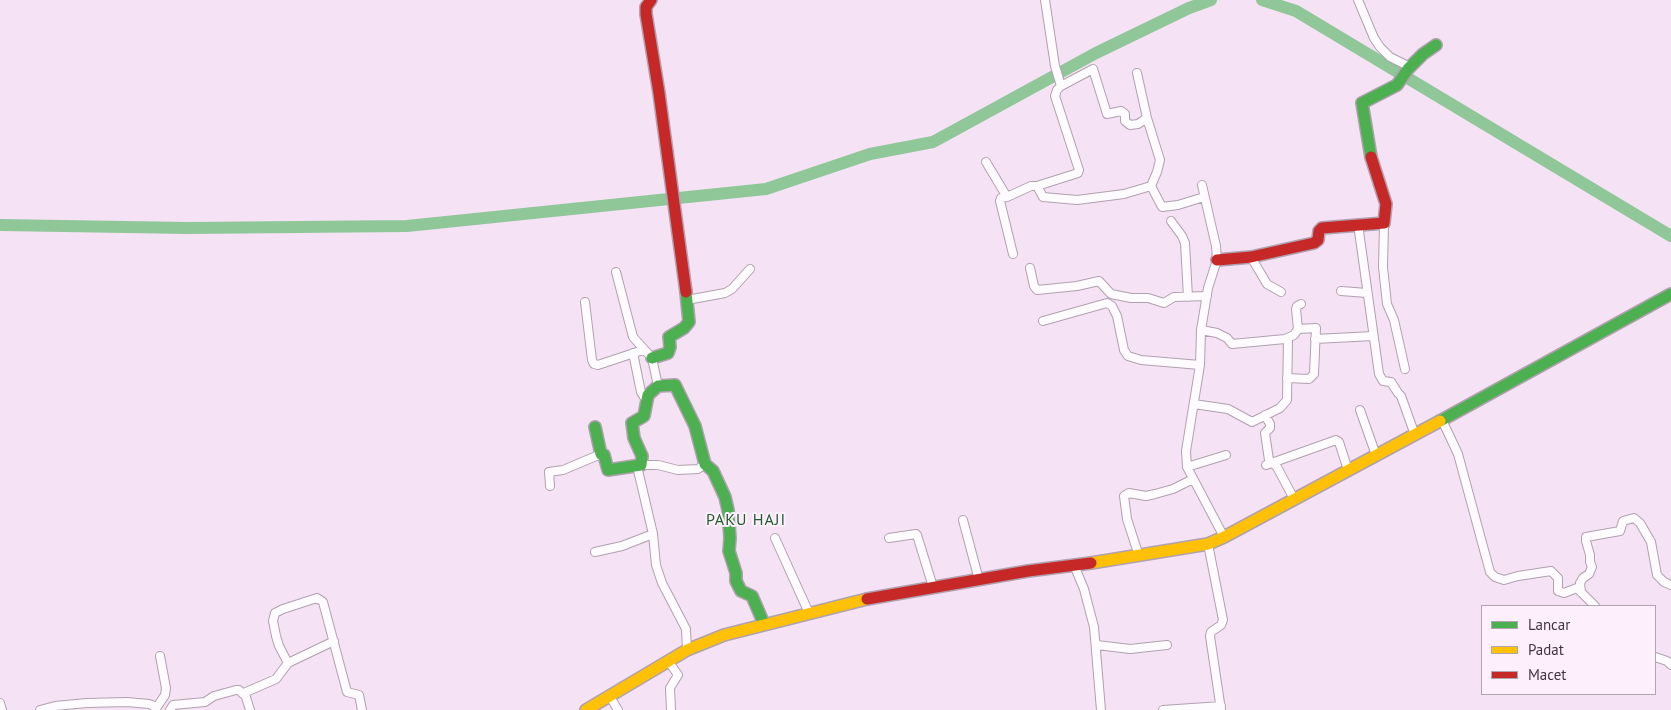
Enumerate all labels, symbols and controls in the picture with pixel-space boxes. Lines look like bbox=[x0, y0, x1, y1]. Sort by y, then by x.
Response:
district label: PAKU HAJI bbox=[705, 510, 787, 530]
legend bbox=[1481, 605, 1656, 695]
text: Lancar bbox=[1528, 615, 1570, 634]
text: Padat bbox=[1528, 640, 1564, 659]
text: Macet bbox=[1528, 665, 1566, 684]

